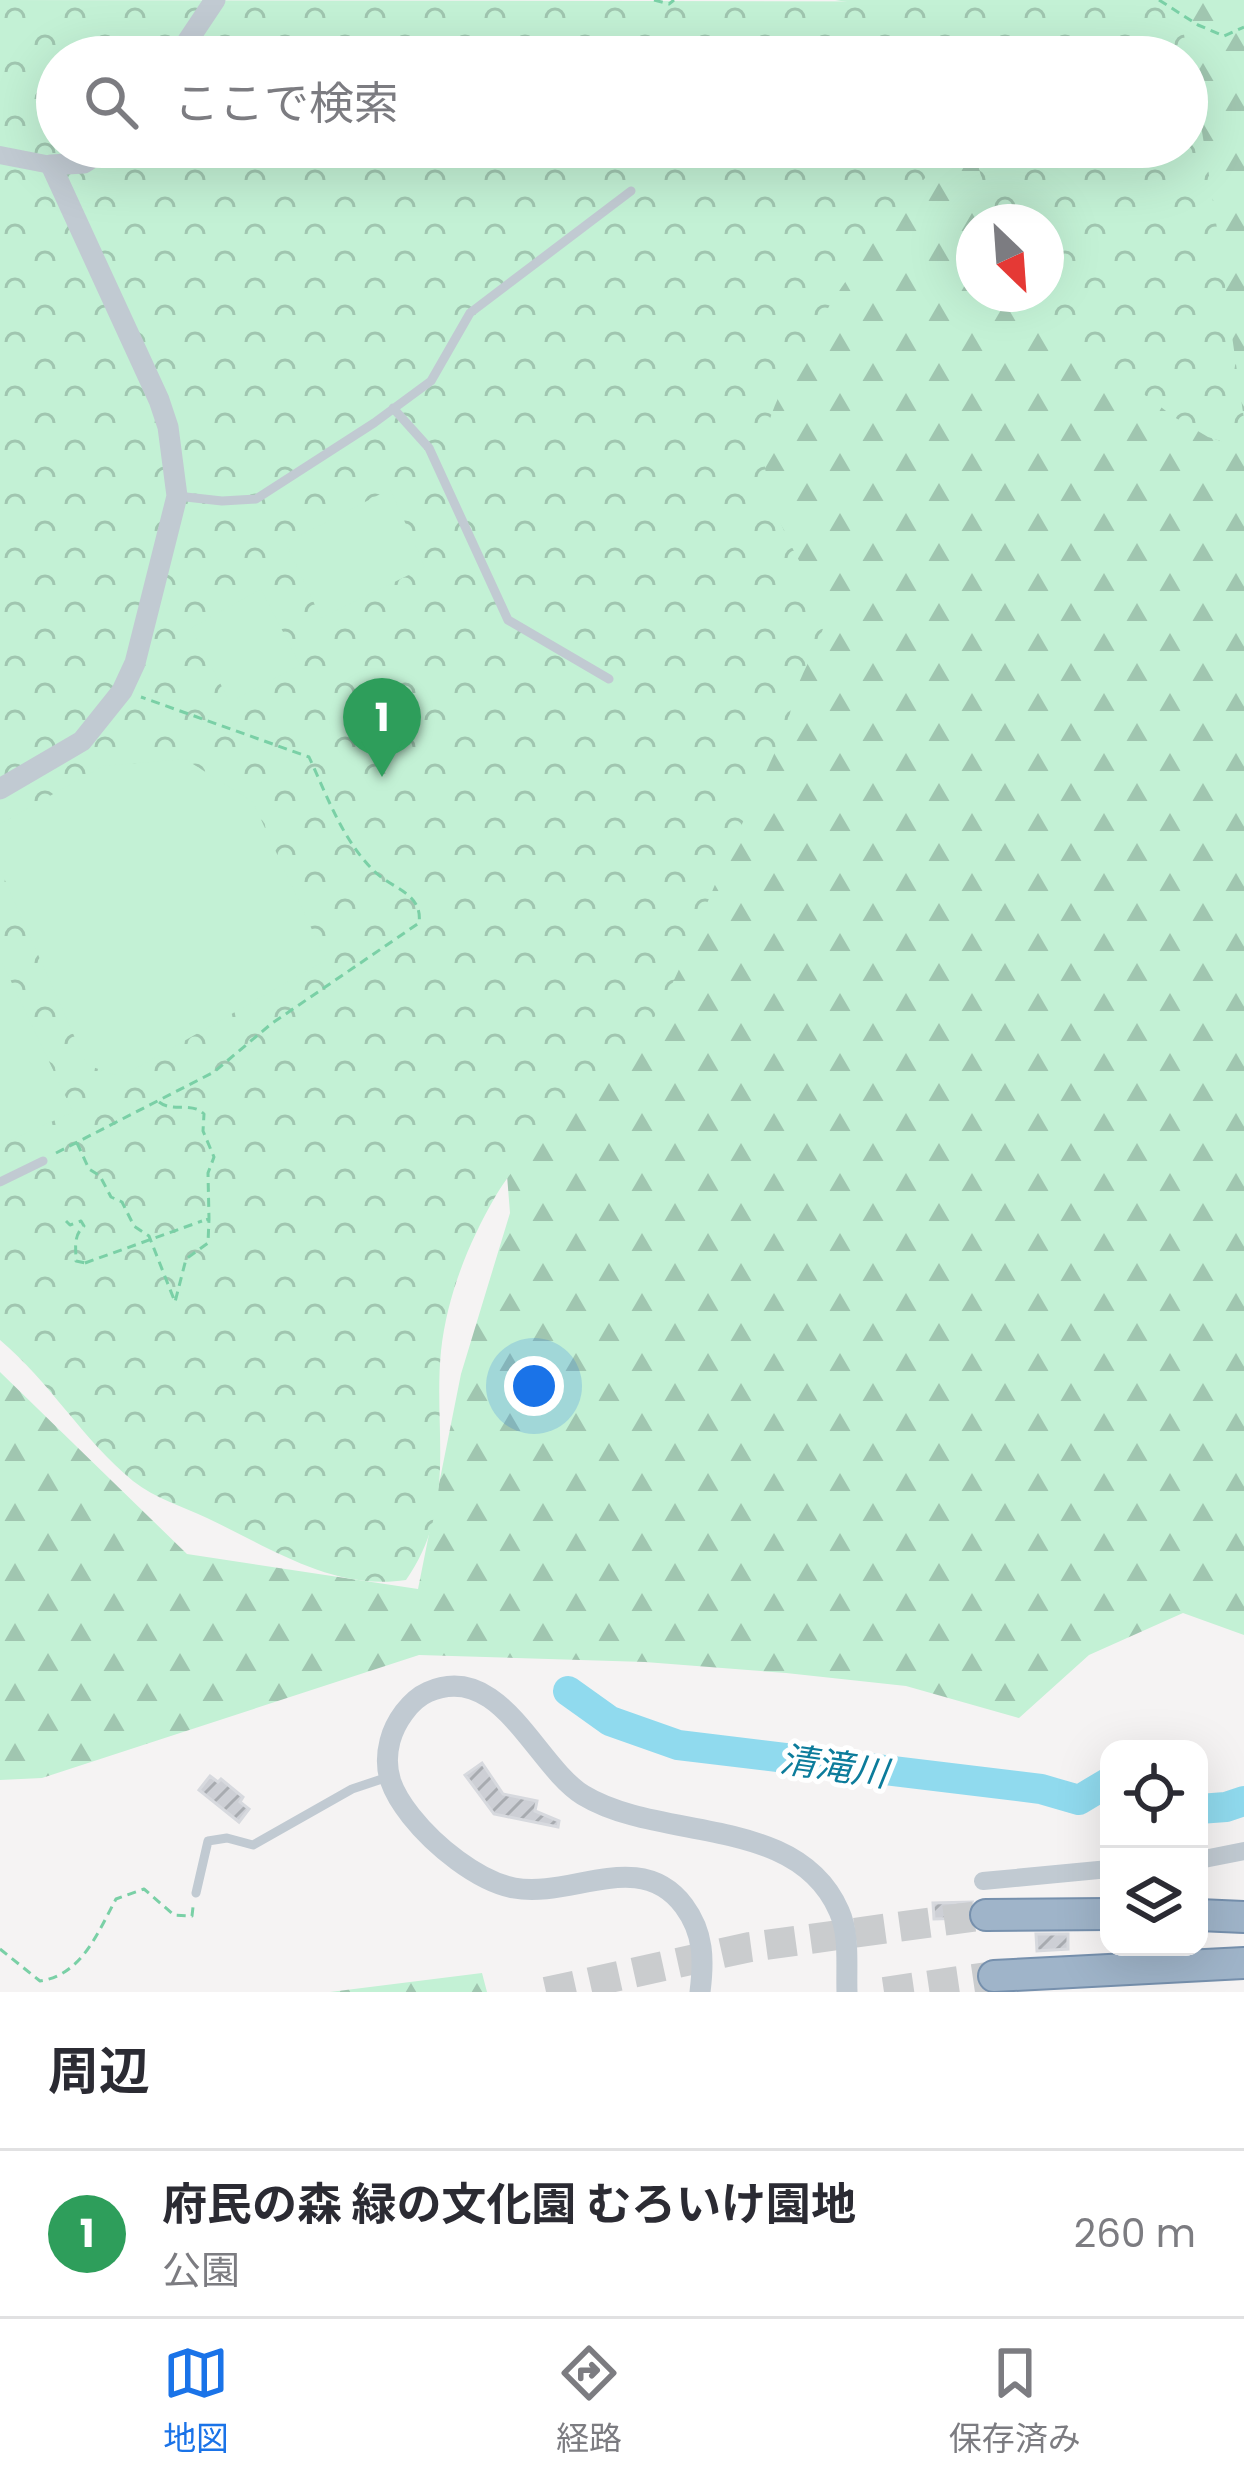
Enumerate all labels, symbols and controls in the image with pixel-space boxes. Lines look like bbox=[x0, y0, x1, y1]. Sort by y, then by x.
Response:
search box bbox=[36, 36, 1208, 168]
icon: search bbox=[78, 69, 144, 135]
text: ここで検索 bbox=[174, 72, 399, 135]
north arrow bbox=[956, 204, 1064, 312]
pin: 1 bbox=[343, 678, 421, 777]
your location bbox=[504, 1356, 564, 1416]
water label: 清滝川 bbox=[777, 1734, 895, 1800]
map controls bbox=[1100, 1740, 1208, 1956]
button: locate bbox=[1100, 1740, 1208, 1848]
button: layers bbox=[1100, 1848, 1208, 1956]
text: 周辺 bbox=[48, 2035, 150, 2107]
text: 府民の森 緑の文化園 むろいけ園地 bbox=[162, 2173, 856, 2236]
text: 1 bbox=[80, 2206, 94, 2261]
text: 260 m bbox=[1074, 2206, 1196, 2261]
text: 公園 bbox=[162, 2243, 240, 2298]
tab: 地図 bbox=[163, 2340, 229, 2464]
tab: 経路 bbox=[556, 2340, 622, 2464]
tab: 保存済み bbox=[949, 2340, 1081, 2464]

